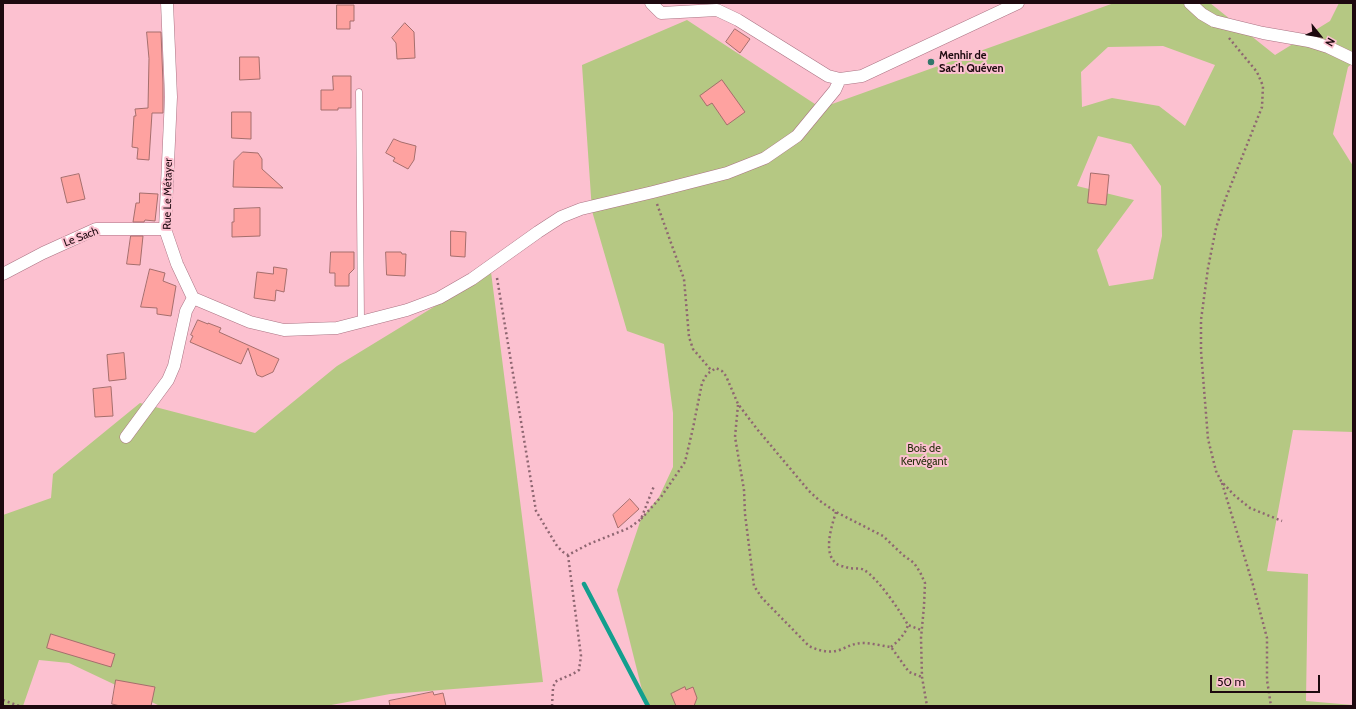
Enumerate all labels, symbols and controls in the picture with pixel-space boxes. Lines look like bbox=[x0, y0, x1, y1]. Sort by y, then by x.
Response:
north arrow bbox=[1300, 16, 1340, 56]
text: N bbox=[1322, 35, 1338, 49]
place label: Menhir de Sac'h Quéven bbox=[939, 49, 1004, 75]
marker: Menhir de Sac'h Quéven bbox=[926, 57, 936, 67]
street label: Rue Le Métayer bbox=[161, 158, 175, 230]
street label: Le Sach bbox=[62, 224, 100, 250]
park label: Bois de Kervégant bbox=[901, 442, 947, 468]
scale bar bbox=[1212, 667, 1322, 693]
text: 50 m bbox=[1217, 674, 1245, 689]

